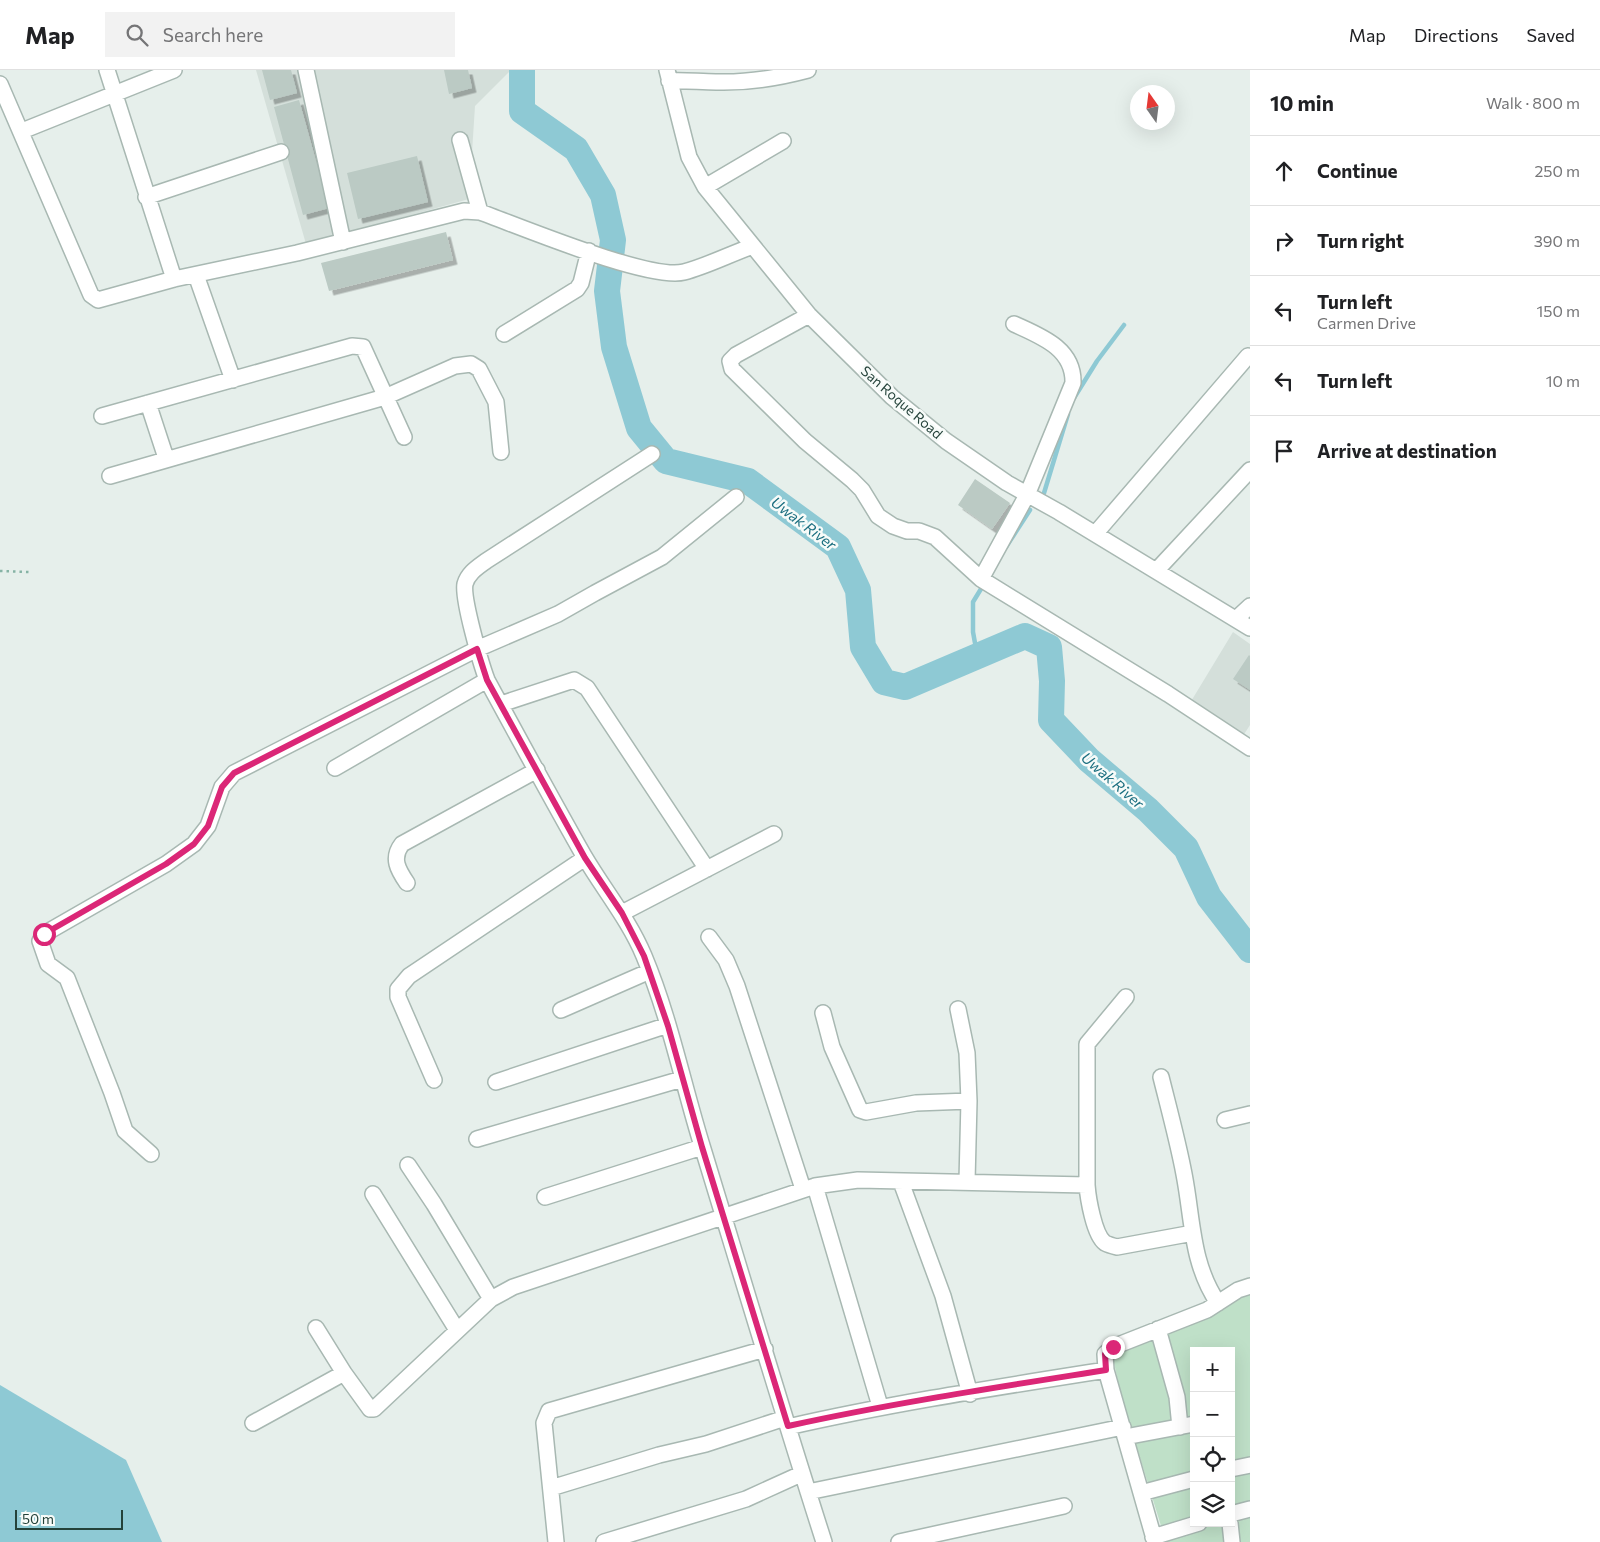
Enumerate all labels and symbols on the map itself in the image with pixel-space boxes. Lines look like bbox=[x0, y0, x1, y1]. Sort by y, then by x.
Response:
north arrow bbox=[1130, 85, 1175, 130]
street label: San Roque Road bbox=[858, 362, 946, 442]
water label: Uwak River bbox=[768, 493, 841, 554]
water label: Uwak River bbox=[1078, 748, 1149, 813]
route start bbox=[33, 923, 56, 946]
route end bbox=[1102, 1336, 1125, 1359]
scale bar bbox=[15, 1507, 122, 1530]

